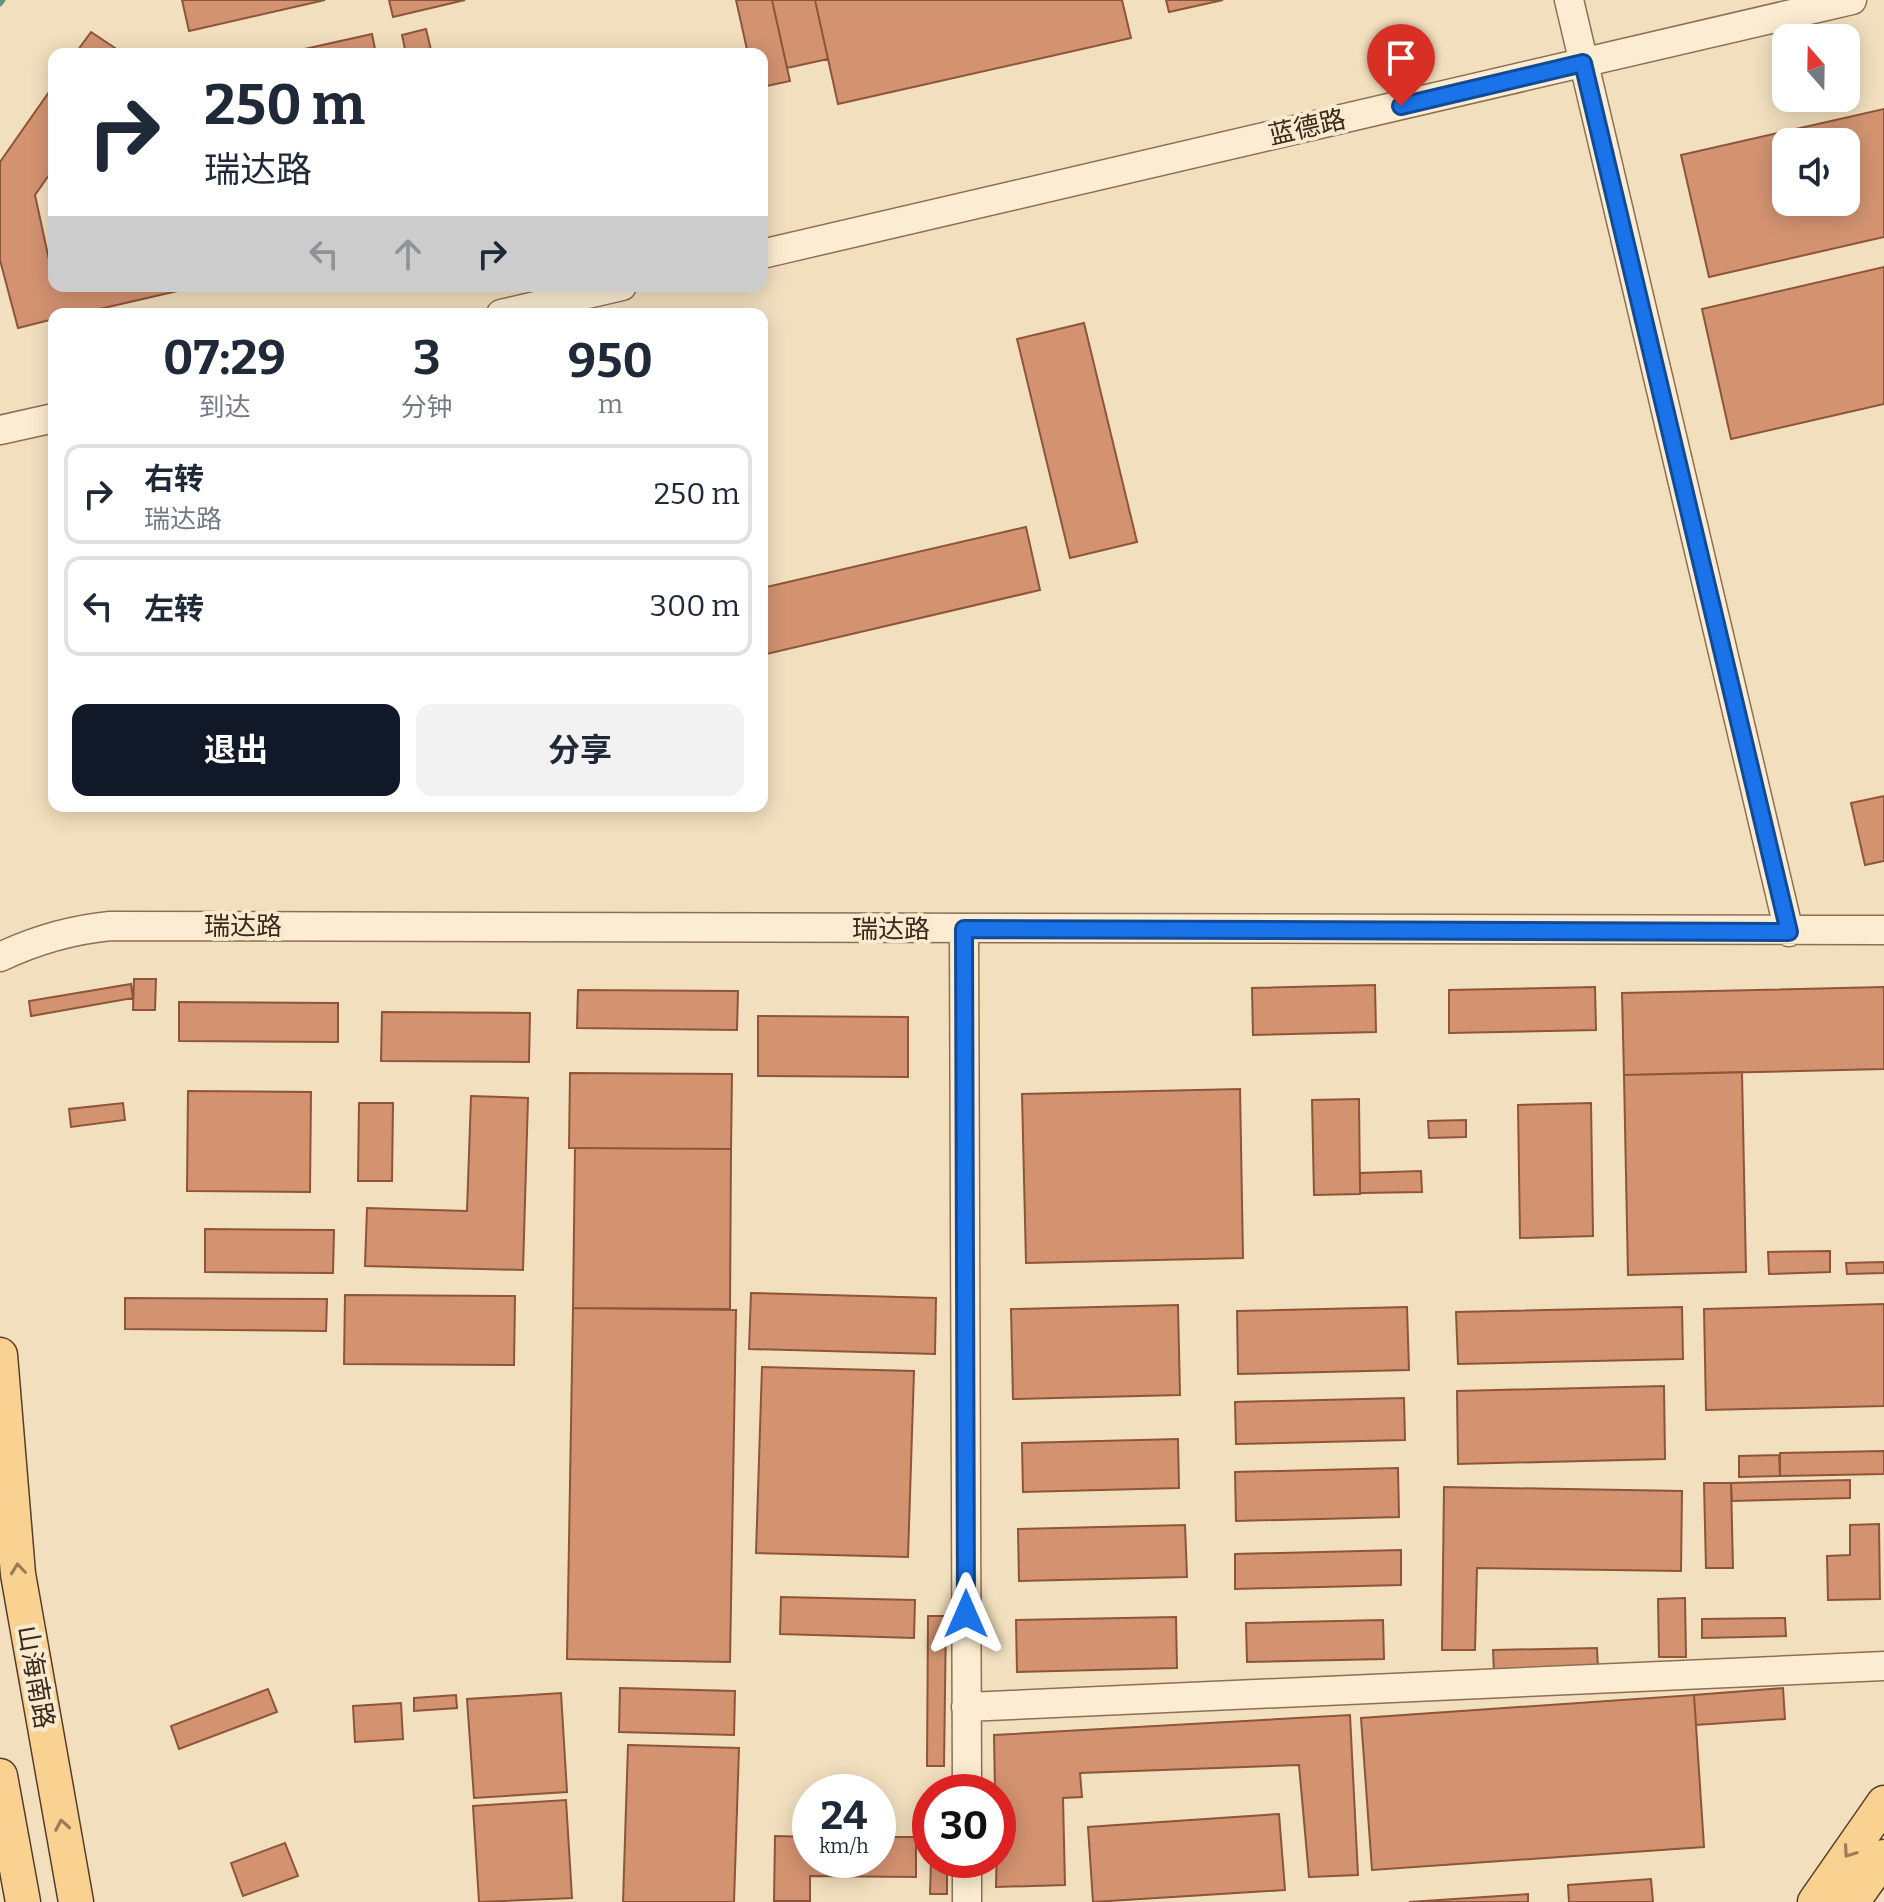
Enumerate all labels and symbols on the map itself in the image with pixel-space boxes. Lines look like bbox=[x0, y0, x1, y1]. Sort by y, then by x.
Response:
pin bbox=[1367, 24, 1435, 106]
north arrow bbox=[1772, 24, 1860, 112]
street label: 蓝德路 bbox=[1266, 104, 1349, 151]
street label: 瑞达路 bbox=[204, 911, 282, 942]
street label: 瑞达路 bbox=[852, 914, 930, 945]
one-way arrow bbox=[10, 1562, 27, 1575]
position arrow bbox=[924, 1572, 1008, 1656]
street label: 山海南路 bbox=[11, 1623, 60, 1731]
speed limit sign: 30 bbox=[912, 1774, 1016, 1878]
one-way arrow bbox=[55, 1818, 72, 1832]
one-way arrow bbox=[1844, 1844, 1859, 1858]

